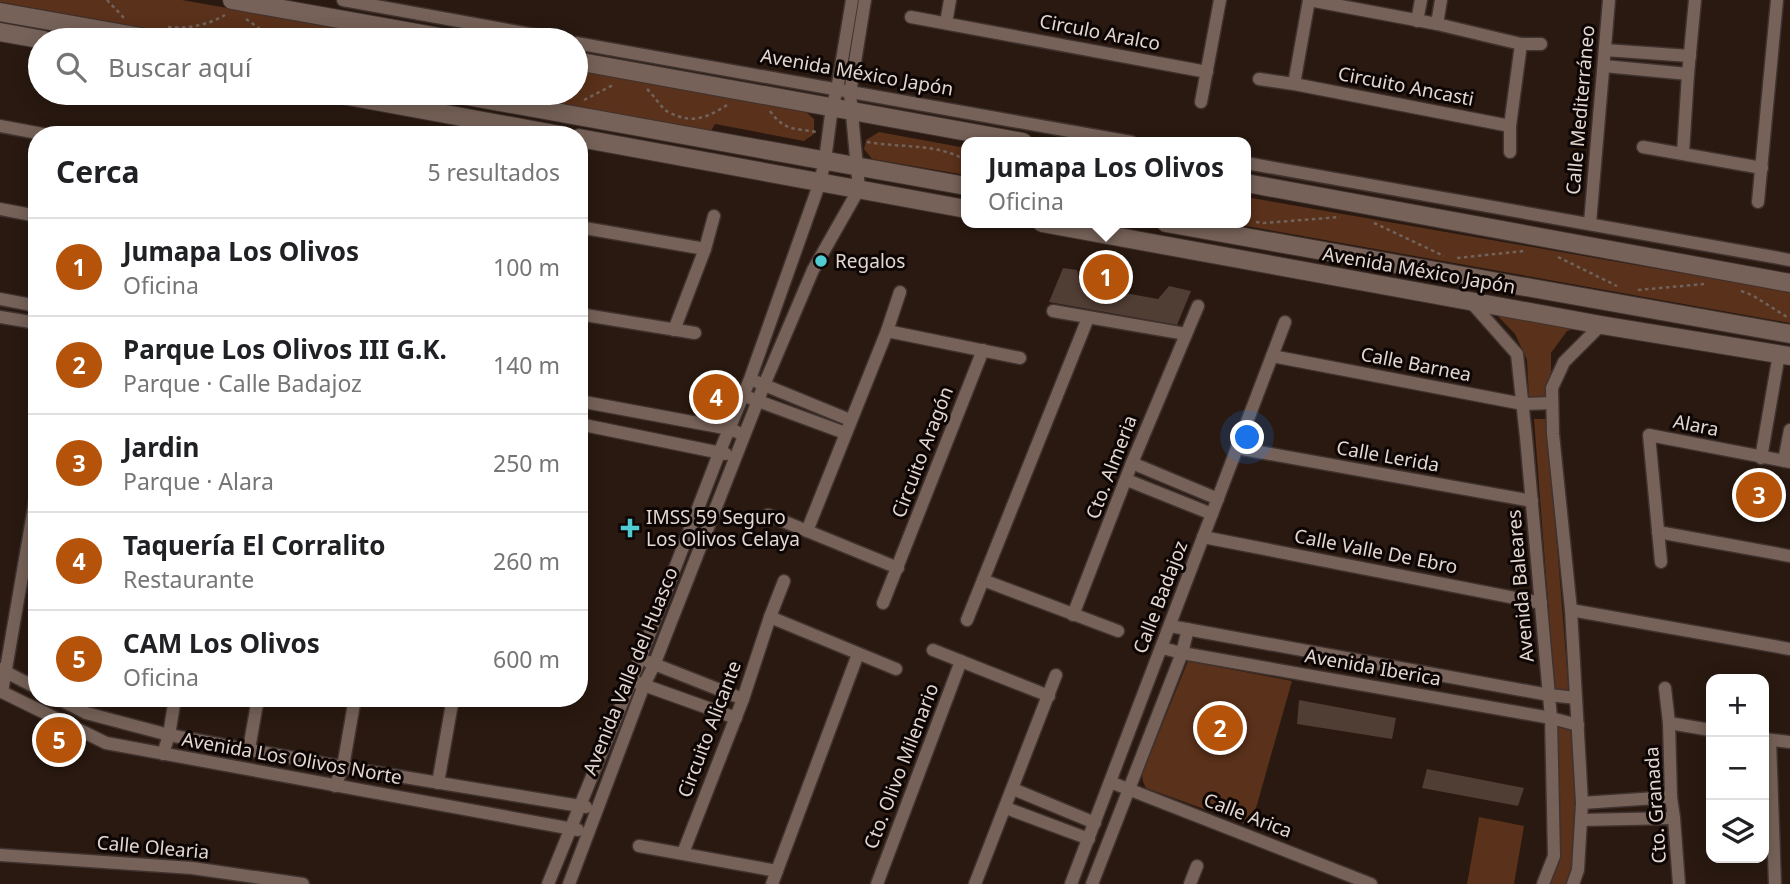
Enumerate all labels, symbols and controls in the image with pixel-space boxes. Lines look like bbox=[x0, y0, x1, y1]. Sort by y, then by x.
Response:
street label: Circulo Aralco bbox=[1037, 8, 1163, 56]
street label: Calle Mediterráneo bbox=[1560, 24, 1600, 196]
search box bbox=[28, 28, 588, 105]
street label: Avenida México Japón bbox=[759, 42, 955, 102]
icon: search bbox=[52, 48, 90, 86]
text: Buscar aquí bbox=[108, 49, 251, 85]
street label: Circuito Ancasti bbox=[1336, 60, 1476, 112]
popup bbox=[961, 137, 1251, 228]
text: Jumapa Los Olivos bbox=[988, 149, 1224, 185]
text: Cerca bbox=[56, 151, 139, 192]
text: 5 resultados bbox=[427, 156, 560, 188]
text: Oficina bbox=[988, 185, 1064, 217]
text: Jumapa Los Olivos bbox=[123, 233, 359, 269]
street label: Avenida México Japón bbox=[1321, 240, 1517, 300]
place label: Regalos bbox=[835, 248, 905, 274]
text: 1 bbox=[72, 251, 86, 283]
text: 100 m bbox=[493, 251, 560, 283]
pin: 1 bbox=[1083, 251, 1129, 303]
marker: Regalos bbox=[813, 253, 829, 269]
text: Oficina bbox=[123, 269, 199, 301]
text: Parque Los Olivos III G.K. bbox=[123, 331, 447, 367]
street label: Calle Barnea bbox=[1358, 341, 1474, 387]
text: 2 bbox=[72, 349, 86, 381]
text: 140 m bbox=[493, 349, 560, 381]
text: Parque · Calle Badajoz bbox=[123, 367, 362, 399]
pin: 4 bbox=[693, 371, 739, 423]
street label: Circuito Aragón bbox=[885, 383, 959, 521]
street label: Alara bbox=[1671, 408, 1721, 442]
street label: Cto. Almeria bbox=[1079, 411, 1143, 523]
your location bbox=[1230, 420, 1264, 454]
text: Jardin bbox=[123, 429, 199, 465]
street label: Calle Lerida bbox=[1335, 434, 1441, 478]
text: 3 bbox=[72, 447, 86, 479]
text: 250 m bbox=[493, 447, 560, 479]
text: Parque · Alara bbox=[123, 465, 274, 497]
pin: 3 bbox=[1736, 469, 1782, 521]
place label: IMSS 59 Seguro Los Olivos Celaya bbox=[646, 504, 800, 552]
street label: Avenida Baleares bbox=[1500, 509, 1540, 663]
marker: IMSS 59 Seguro Los Olivos Celaya bbox=[620, 518, 640, 538]
street label: Calle Valle De Ebro bbox=[1292, 522, 1460, 580]
text: Taquería El Corralito bbox=[123, 527, 385, 563]
street label: Calle Badajoz bbox=[1127, 537, 1193, 657]
text: 4 bbox=[72, 545, 86, 577]
text: 260 m bbox=[493, 545, 560, 577]
text: Restaurante bbox=[123, 563, 254, 595]
street label: Avenida Valle del Huasco bbox=[576, 563, 684, 779]
text: CAM Los Olivos bbox=[123, 625, 320, 661]
street label: Avenida Iberica bbox=[1303, 642, 1443, 692]
text: 5 bbox=[72, 643, 86, 675]
text: 600 m bbox=[493, 643, 560, 675]
street label: Circuito Alicante bbox=[671, 657, 747, 801]
text: Oficina bbox=[123, 661, 199, 693]
map controls bbox=[1706, 674, 1769, 863]
button: + bbox=[1706, 674, 1769, 737]
street label: Cto. Olivo Milenario bbox=[857, 679, 945, 853]
pin: 2 bbox=[1197, 702, 1243, 754]
pin: 5 bbox=[36, 714, 82, 766]
street label: Avenida Los Olivos Norte bbox=[180, 726, 404, 790]
button: − bbox=[1706, 737, 1769, 800]
street label: Cto. Granada bbox=[1638, 746, 1672, 864]
street label: Calle Arica bbox=[1200, 786, 1296, 844]
button: layers bbox=[1706, 800, 1769, 863]
street label: Calle Olearia bbox=[96, 829, 210, 865]

